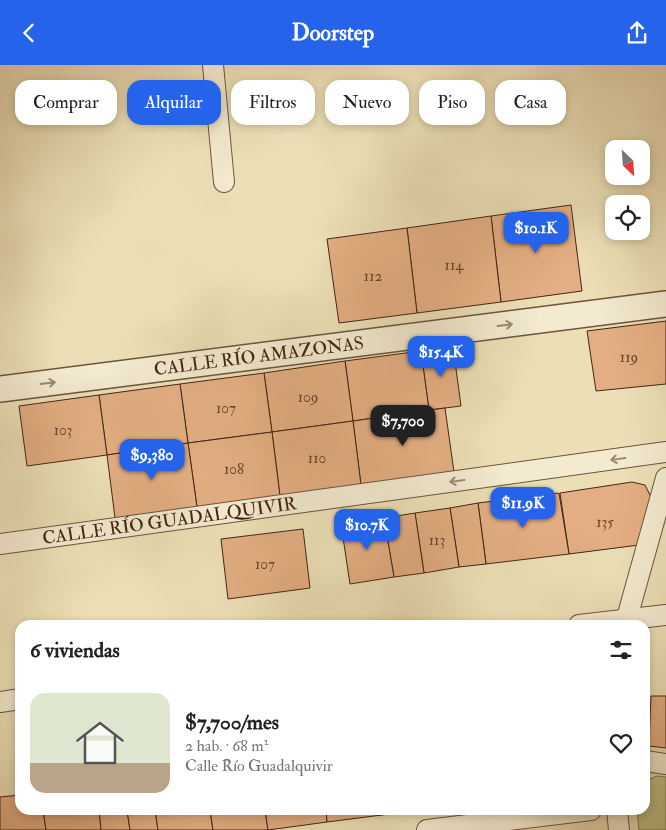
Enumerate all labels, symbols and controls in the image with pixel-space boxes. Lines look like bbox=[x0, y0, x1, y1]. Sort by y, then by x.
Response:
icon: back bbox=[15, 19, 43, 47]
text: Doorstep bbox=[292, 19, 374, 47]
icon: share bbox=[623, 19, 651, 47]
chip: Comprar bbox=[15, 80, 117, 125]
chip: Alquilar bbox=[127, 80, 221, 125]
chip: Filtros bbox=[231, 80, 315, 125]
chip: Nuevo bbox=[325, 80, 409, 125]
chip: Piso bbox=[419, 80, 485, 125]
chip: Casa bbox=[495, 80, 566, 125]
north arrow bbox=[605, 140, 650, 185]
map controls bbox=[605, 140, 650, 240]
button: locate bbox=[605, 195, 650, 240]
pin: $10.1K bbox=[495, 211, 577, 254]
text: $10.1K bbox=[515, 218, 557, 238]
house number: 114 bbox=[445, 256, 464, 275]
house number: 112 bbox=[364, 267, 383, 286]
one-way arrow bbox=[496, 320, 512, 330]
street label: CALLE RÍO AMAZONAS bbox=[153, 331, 365, 381]
pin: $15.4K bbox=[400, 335, 482, 378]
text: $15.4K bbox=[419, 342, 463, 362]
house number: 119 bbox=[620, 348, 638, 367]
one-way arrow bbox=[40, 378, 56, 388]
house number: 109 bbox=[298, 388, 318, 407]
house number: 107 bbox=[216, 399, 236, 418]
pin: $7,700 bbox=[362, 405, 444, 447]
text: $7,700 bbox=[382, 411, 424, 431]
house number: 103 bbox=[54, 421, 72, 440]
pin: $9,380 bbox=[111, 439, 193, 481]
text: $9,380 bbox=[131, 445, 173, 465]
house number: 110 bbox=[308, 449, 326, 468]
one-way arrow bbox=[610, 454, 626, 464]
house number: 108 bbox=[224, 460, 244, 479]
one-way arrow bbox=[449, 476, 465, 486]
pin: $11.9K bbox=[482, 487, 564, 529]
street label: CALLE RÍO GUADALQUIVIR bbox=[41, 492, 299, 550]
text: $11.9K bbox=[502, 493, 544, 513]
pin: $10.7K bbox=[326, 509, 408, 551]
house number: 135 bbox=[596, 513, 614, 532]
text: $10.7K bbox=[345, 515, 389, 535]
house number: 113 bbox=[429, 531, 445, 550]
house number: 107 bbox=[255, 555, 275, 574]
icon: filters bbox=[607, 636, 635, 664]
text: 6 viviendas bbox=[30, 637, 120, 664]
text: $7,700/mes bbox=[185, 709, 279, 736]
icon: home bbox=[70, 713, 130, 773]
icon: heart bbox=[607, 729, 635, 757]
text: 2 hab. · 68 m² bbox=[185, 736, 268, 756]
text: Calle Río Guadalquivir bbox=[185, 756, 333, 776]

